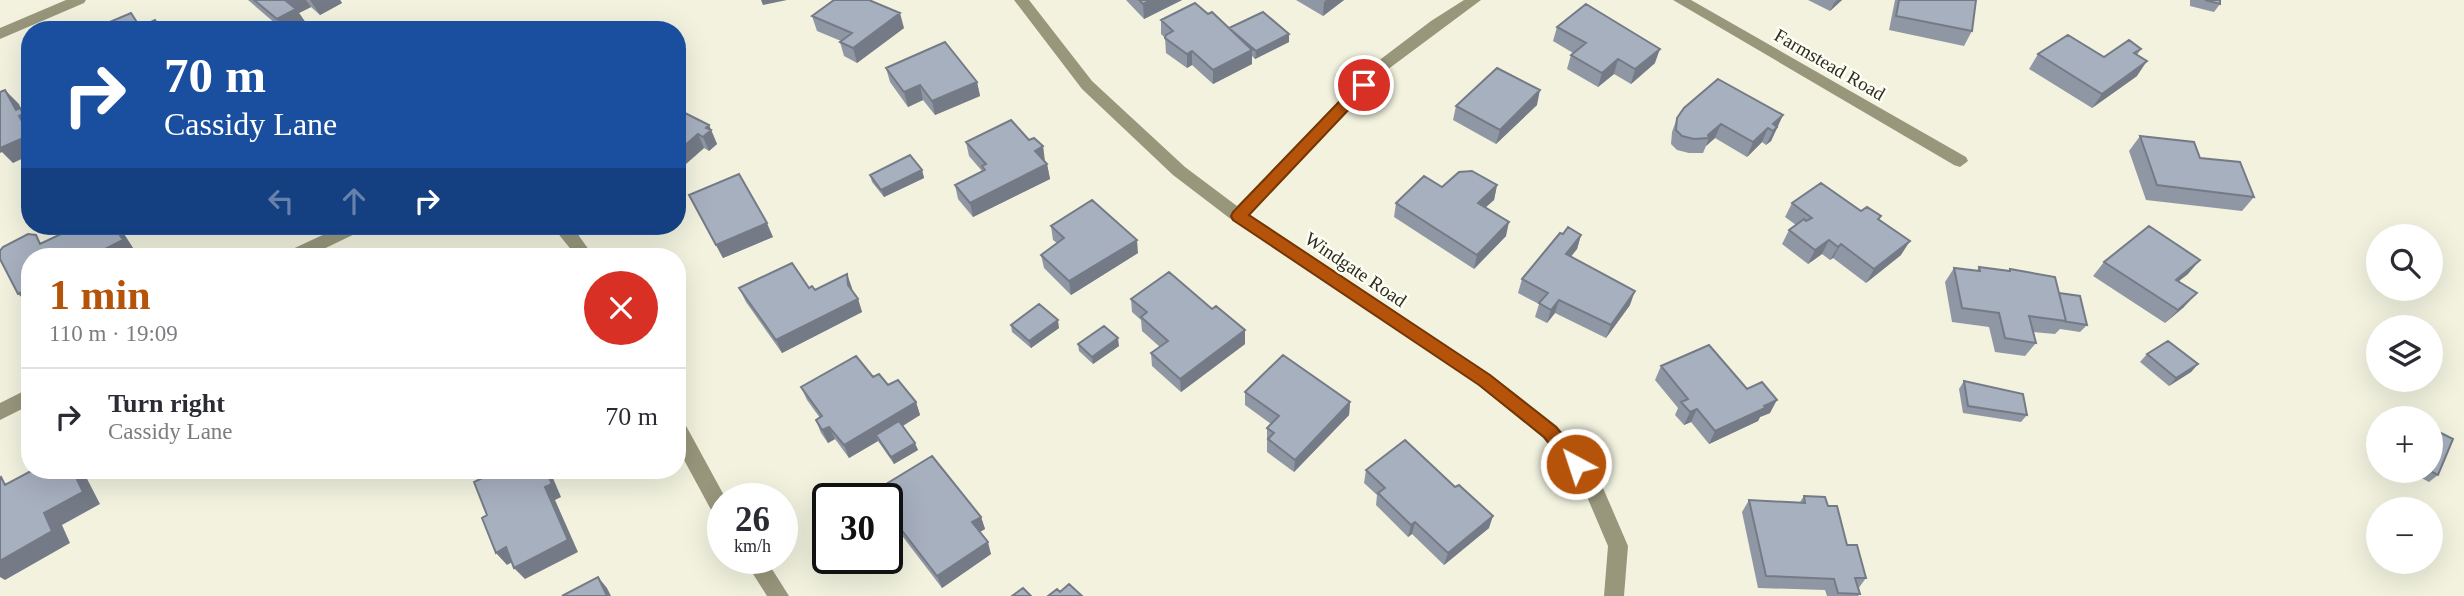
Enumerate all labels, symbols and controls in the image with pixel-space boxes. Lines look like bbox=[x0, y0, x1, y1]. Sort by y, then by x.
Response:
street label: Farmstead Road bbox=[1771, 24, 1889, 105]
text: 70 m bbox=[164, 48, 266, 103]
icon: right bbox=[49, 49, 140, 140]
pin bbox=[1334, 55, 1394, 115]
icon: arrive bbox=[1345, 66, 1383, 104]
text: Cassidy Lane bbox=[164, 106, 337, 142]
icon: left bbox=[262, 182, 300, 220]
icon: ahead bbox=[335, 182, 373, 220]
icon: right bbox=[408, 182, 446, 220]
map controls bbox=[2366, 224, 2443, 574]
button: search bbox=[2366, 224, 2443, 301]
street label: Windgate Road bbox=[1301, 228, 1411, 311]
button: close bbox=[584, 271, 658, 345]
text: 1 min bbox=[49, 272, 151, 318]
button: layers bbox=[2366, 315, 2443, 392]
text: 110 m · 19:09 bbox=[49, 321, 178, 346]
text: Turn right bbox=[108, 389, 225, 418]
icon: right bbox=[49, 398, 87, 436]
text: 70 m bbox=[605, 402, 658, 431]
button: + bbox=[2366, 406, 2443, 483]
text: Cassidy Lane bbox=[108, 419, 233, 444]
position arrow bbox=[1539, 427, 1613, 501]
speed limit sign: 30 bbox=[812, 483, 903, 574]
button: − bbox=[2366, 497, 2443, 574]
text: 26 bbox=[735, 500, 770, 539]
text: km/h bbox=[734, 536, 771, 556]

